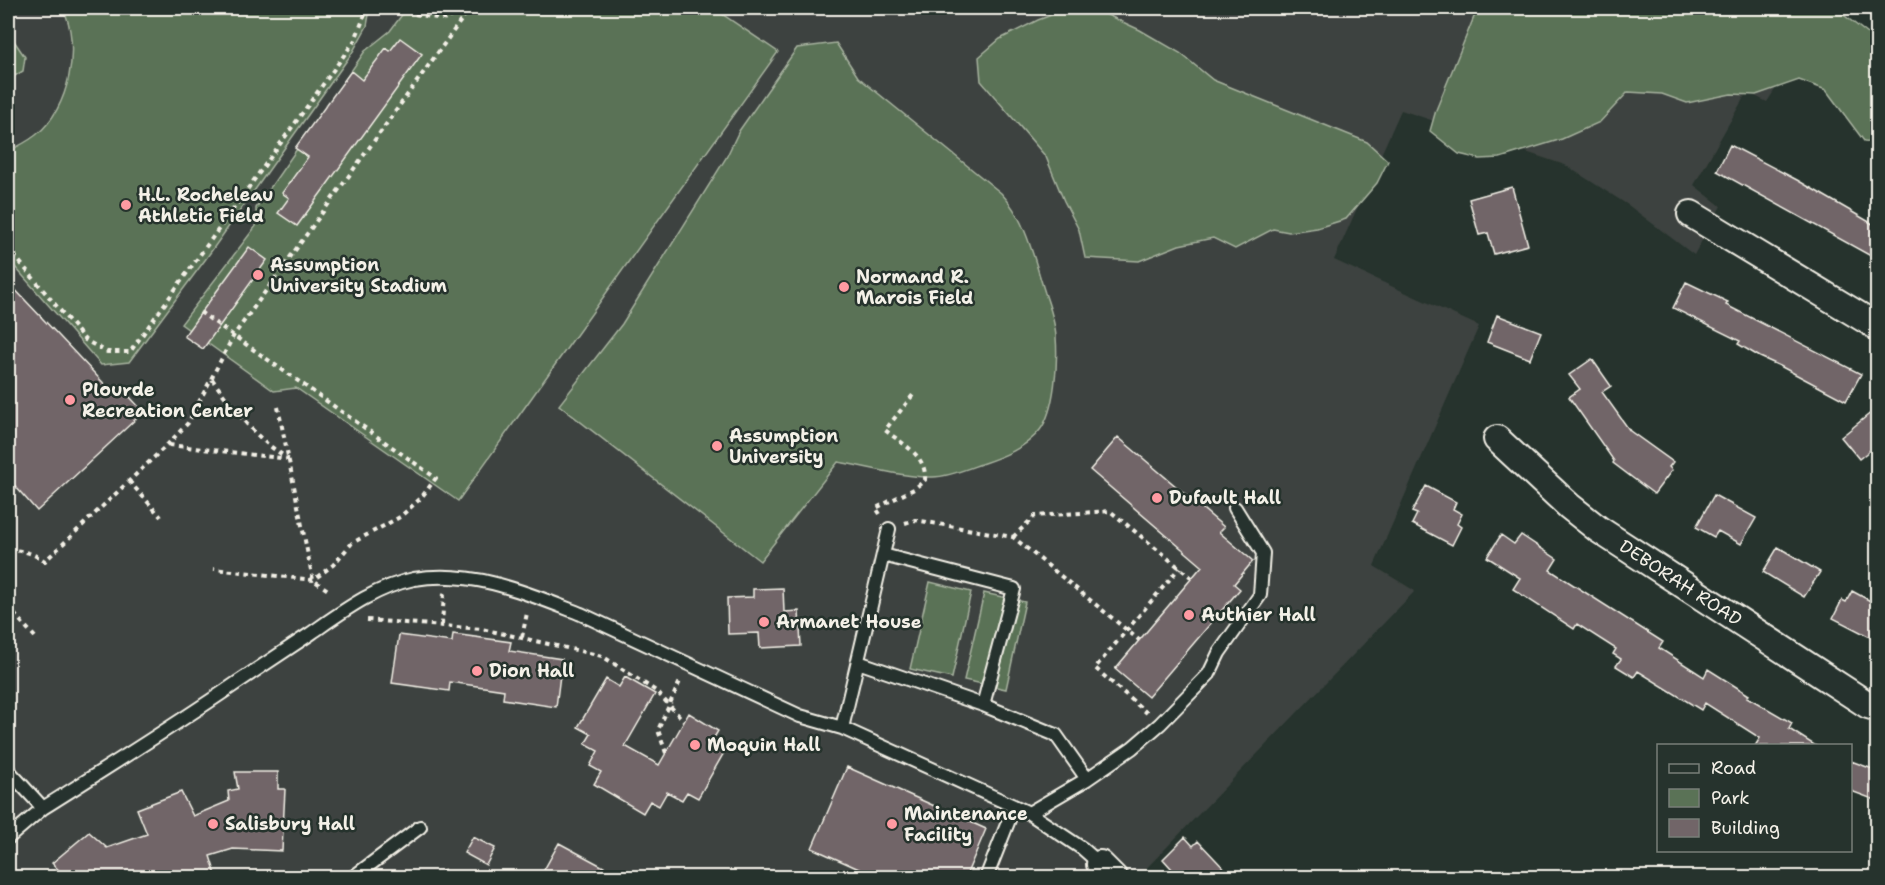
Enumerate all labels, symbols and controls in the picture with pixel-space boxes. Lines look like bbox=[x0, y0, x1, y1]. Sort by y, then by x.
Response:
place label: H.L. Rocheleau Athletic Field bbox=[138, 183, 273, 228]
marker: H.L. Rocheleau Athletic Field bbox=[119, 198, 133, 212]
place label: Assumption University Stadium bbox=[270, 253, 448, 298]
place label: Normand R. Marois Field bbox=[856, 265, 973, 310]
marker: Assumption University Stadium bbox=[251, 268, 265, 282]
marker: Normand R. Marois Field bbox=[837, 280, 851, 294]
place label: Plourde Recreation Center bbox=[82, 378, 253, 423]
marker: Plourde Recreation Center bbox=[63, 393, 77, 407]
place label: Assumption University bbox=[729, 424, 838, 469]
marker: Assumption University bbox=[710, 439, 724, 453]
place label: Dufault Hall bbox=[1169, 486, 1281, 510]
marker: Dufault Hall bbox=[1150, 491, 1164, 505]
street label: DEBORAH ROAD bbox=[1615, 534, 1747, 632]
place label: Authier Hall bbox=[1201, 603, 1316, 627]
marker: Authier Hall bbox=[1182, 608, 1196, 622]
place label: Armanet House bbox=[776, 610, 922, 634]
marker: Armanet House bbox=[757, 615, 771, 629]
place label: Dion Hall bbox=[489, 659, 574, 683]
marker: Dion Hall bbox=[470, 664, 484, 678]
place label: Moquin Hall bbox=[707, 733, 821, 757]
marker: Moquin Hall bbox=[688, 738, 702, 752]
legend bbox=[1657, 744, 1852, 852]
text: Road bbox=[1711, 756, 1756, 780]
text: Park bbox=[1711, 786, 1750, 810]
place label: Maintenance Facility bbox=[904, 802, 1028, 847]
place label: Salisbury Hall bbox=[225, 812, 355, 836]
text: Building bbox=[1711, 816, 1780, 840]
marker: Salisbury Hall bbox=[206, 817, 220, 831]
marker: Maintenance Facility bbox=[885, 817, 899, 831]

